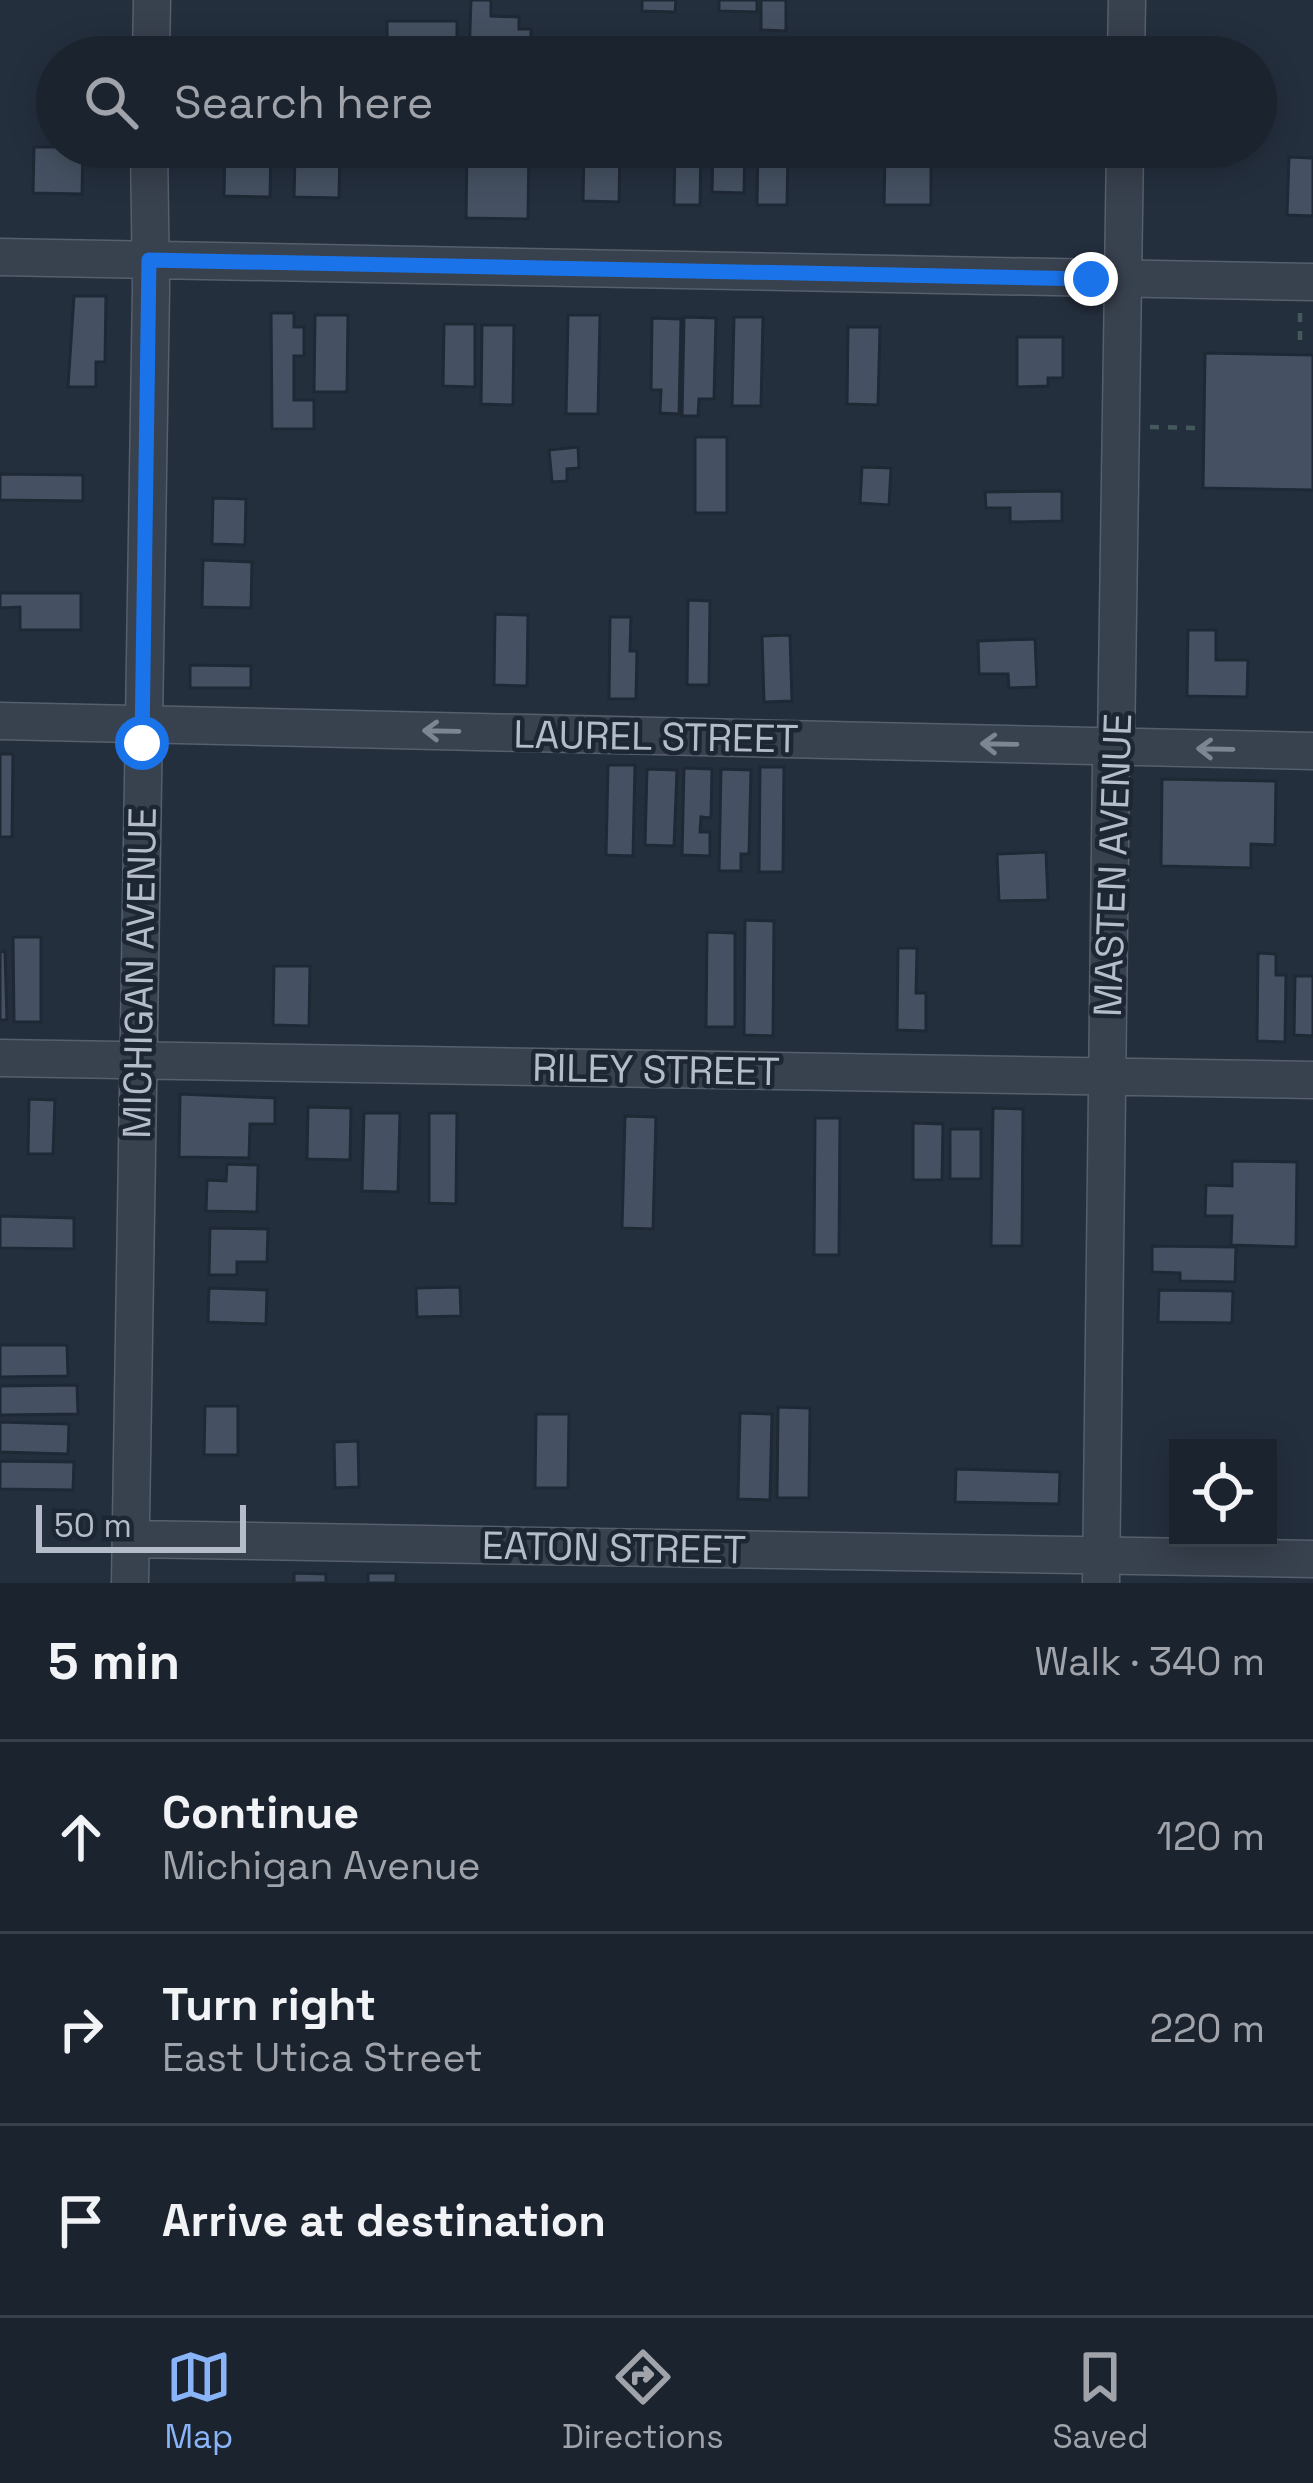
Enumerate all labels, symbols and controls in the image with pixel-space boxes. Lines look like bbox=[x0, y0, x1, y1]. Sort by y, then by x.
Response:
search box bbox=[36, 36, 1277, 168]
icon: search bbox=[78, 69, 144, 135]
text: Search here bbox=[174, 74, 433, 131]
route end bbox=[1064, 252, 1118, 306]
street label: LAUREL STREET bbox=[513, 710, 799, 763]
street label: MASTEN AVENUE bbox=[1083, 712, 1142, 1018]
route start bbox=[115, 716, 169, 770]
one-way arrow bbox=[422, 719, 461, 742]
one-way arrow bbox=[980, 733, 1019, 756]
one-way arrow bbox=[1196, 738, 1235, 760]
street label: MICHIGAN AVENUE bbox=[112, 807, 167, 1139]
street label: RILEY STREET bbox=[532, 1043, 780, 1096]
map controls bbox=[1169, 1439, 1277, 1547]
button: locate bbox=[1169, 1439, 1277, 1547]
scale bar bbox=[36, 1499, 246, 1552]
text: 50 m bbox=[54, 1505, 132, 1547]
street label: EATON STREET bbox=[481, 1521, 747, 1574]
text: 5 min bbox=[48, 1629, 180, 1694]
text: Walk · 340 m bbox=[1034, 1637, 1265, 1686]
text: Continue bbox=[162, 1784, 359, 1841]
icon: ahead bbox=[48, 1804, 114, 1870]
text: 120 m bbox=[1157, 1812, 1265, 1861]
text: Michigan Avenue bbox=[162, 1841, 481, 1890]
text: Turn right bbox=[162, 1976, 376, 2033]
icon: right bbox=[48, 1996, 114, 2062]
text: 220 m bbox=[1149, 2004, 1265, 2053]
text: East Utica Street bbox=[162, 2033, 483, 2082]
icon: arrive bbox=[48, 2188, 114, 2254]
text: Arrive at destination bbox=[162, 2192, 606, 2249]
tab: Map bbox=[164, 2344, 233, 2458]
tab: Directions bbox=[562, 2344, 724, 2458]
tab: Saved bbox=[1052, 2344, 1149, 2458]

